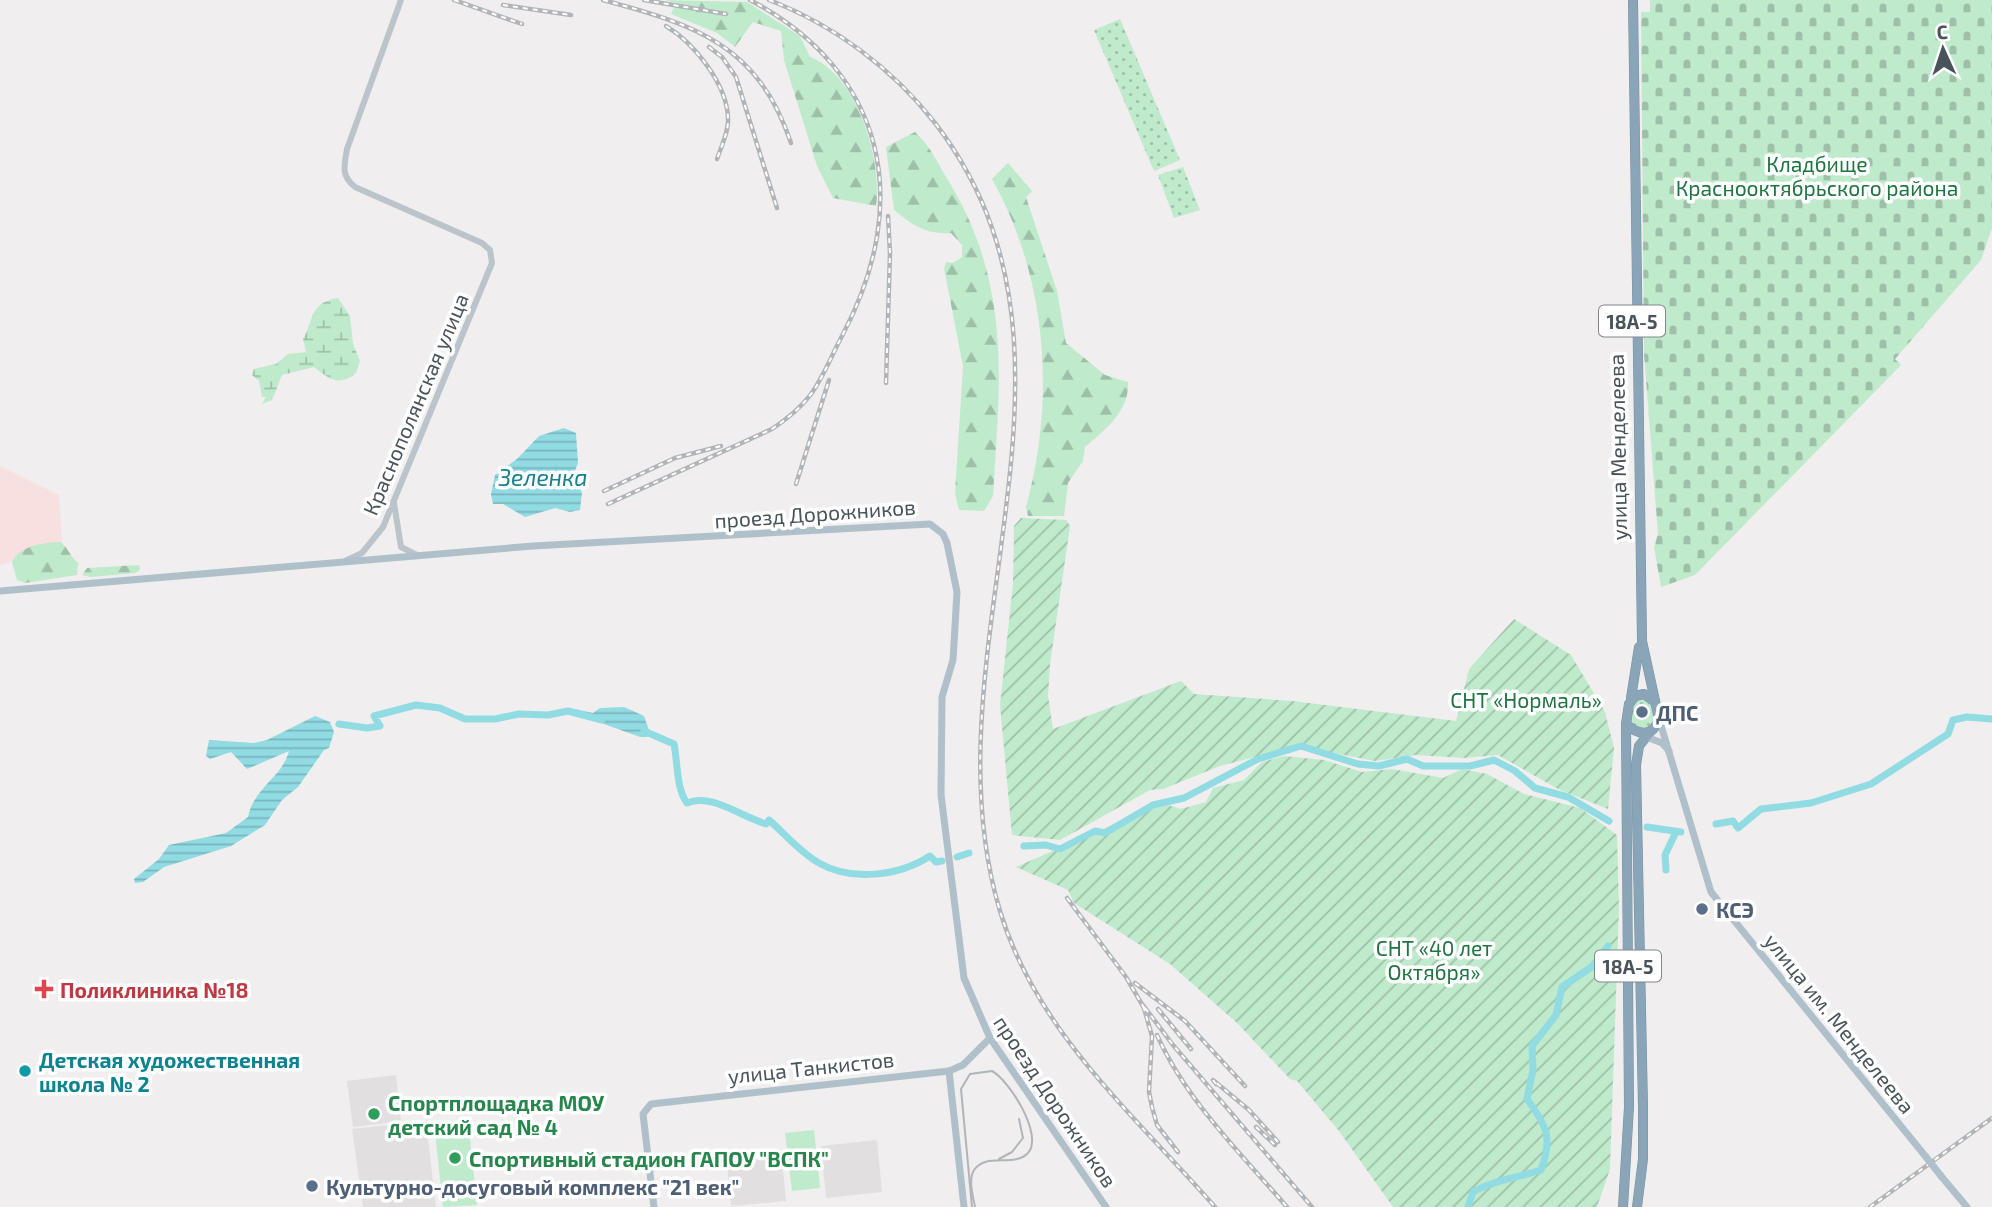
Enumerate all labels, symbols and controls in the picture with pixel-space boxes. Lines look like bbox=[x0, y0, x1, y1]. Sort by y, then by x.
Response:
north arrow bbox=[1908, 14, 1978, 84]
text: С bbox=[1936, 20, 1948, 43]
park label: Кладбище Краснооктябрьского района bbox=[1676, 151, 1958, 200]
street label: Краснополянская улица bbox=[357, 289, 474, 519]
road number: 18А-5 bbox=[1599, 306, 1665, 336]
street label: улица Менделеева bbox=[1603, 353, 1632, 541]
water label: Зеленка bbox=[498, 463, 587, 491]
street label: проезд Дорожников bbox=[714, 493, 916, 533]
park label: СНТ «Нормаль» bbox=[1450, 687, 1602, 712]
place label: ДПС bbox=[1656, 700, 1698, 725]
marker: ДПС bbox=[1634, 704, 1650, 720]
place label: КСЭ bbox=[1716, 897, 1754, 922]
marker: КСЭ bbox=[1694, 901, 1710, 917]
street label: улица им. Менделеева bbox=[1759, 928, 1920, 1119]
park label: СНТ «40 лет Октября» bbox=[1376, 935, 1492, 984]
road number: 18А-5 bbox=[1595, 950, 1661, 982]
place label: Поликлиника №18 bbox=[60, 977, 249, 1002]
marker: Поликлиника №18 bbox=[34, 979, 54, 999]
street label: проезд Дорожников bbox=[989, 1010, 1123, 1192]
street label: улица Танкистов bbox=[727, 1046, 895, 1089]
place label: Детская художественная школа № 2 bbox=[39, 1047, 300, 1096]
marker: Детская художественная школа № 2 bbox=[17, 1063, 33, 1079]
place label: Спортплощадка МОУ детский сад № 4 bbox=[388, 1090, 605, 1139]
marker: Спортплощадка МОУ детский сад № 4 bbox=[366, 1106, 382, 1122]
place label: Спортивный стадион ГАПОУ "ВСПК" bbox=[469, 1146, 829, 1171]
marker: Спортивный стадион ГАПОУ "ВСПК" bbox=[447, 1150, 463, 1166]
place label: Культурно-досуговый комплекс "21 век" bbox=[326, 1174, 739, 1199]
marker: Культурно-досуговый комплекс "21 век" bbox=[304, 1178, 320, 1194]

